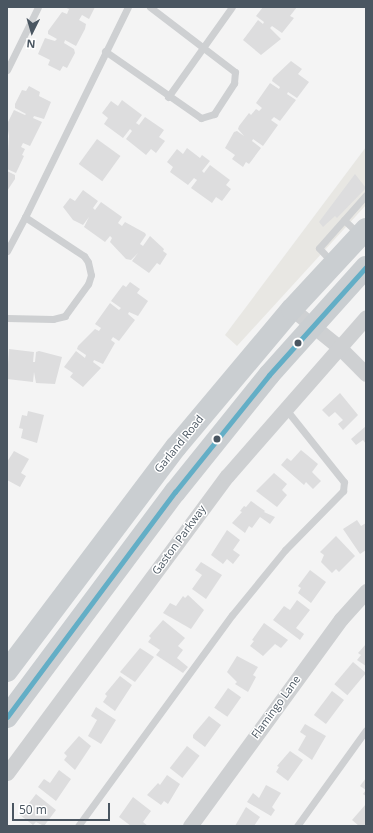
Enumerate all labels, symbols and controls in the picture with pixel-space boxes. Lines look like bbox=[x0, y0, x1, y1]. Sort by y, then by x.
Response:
north arrow bbox=[12, 12, 52, 52]
text: N bbox=[26, 37, 36, 52]
unlabelled marker bbox=[293, 338, 303, 348]
street label: Garland Road bbox=[152, 413, 206, 475]
unlabelled marker bbox=[212, 434, 222, 444]
street label: Gaston Parkway bbox=[149, 503, 209, 577]
street label: Flamingo Lane bbox=[249, 673, 303, 741]
scale bar bbox=[14, 795, 112, 821]
text: 50 m bbox=[19, 801, 47, 818]

